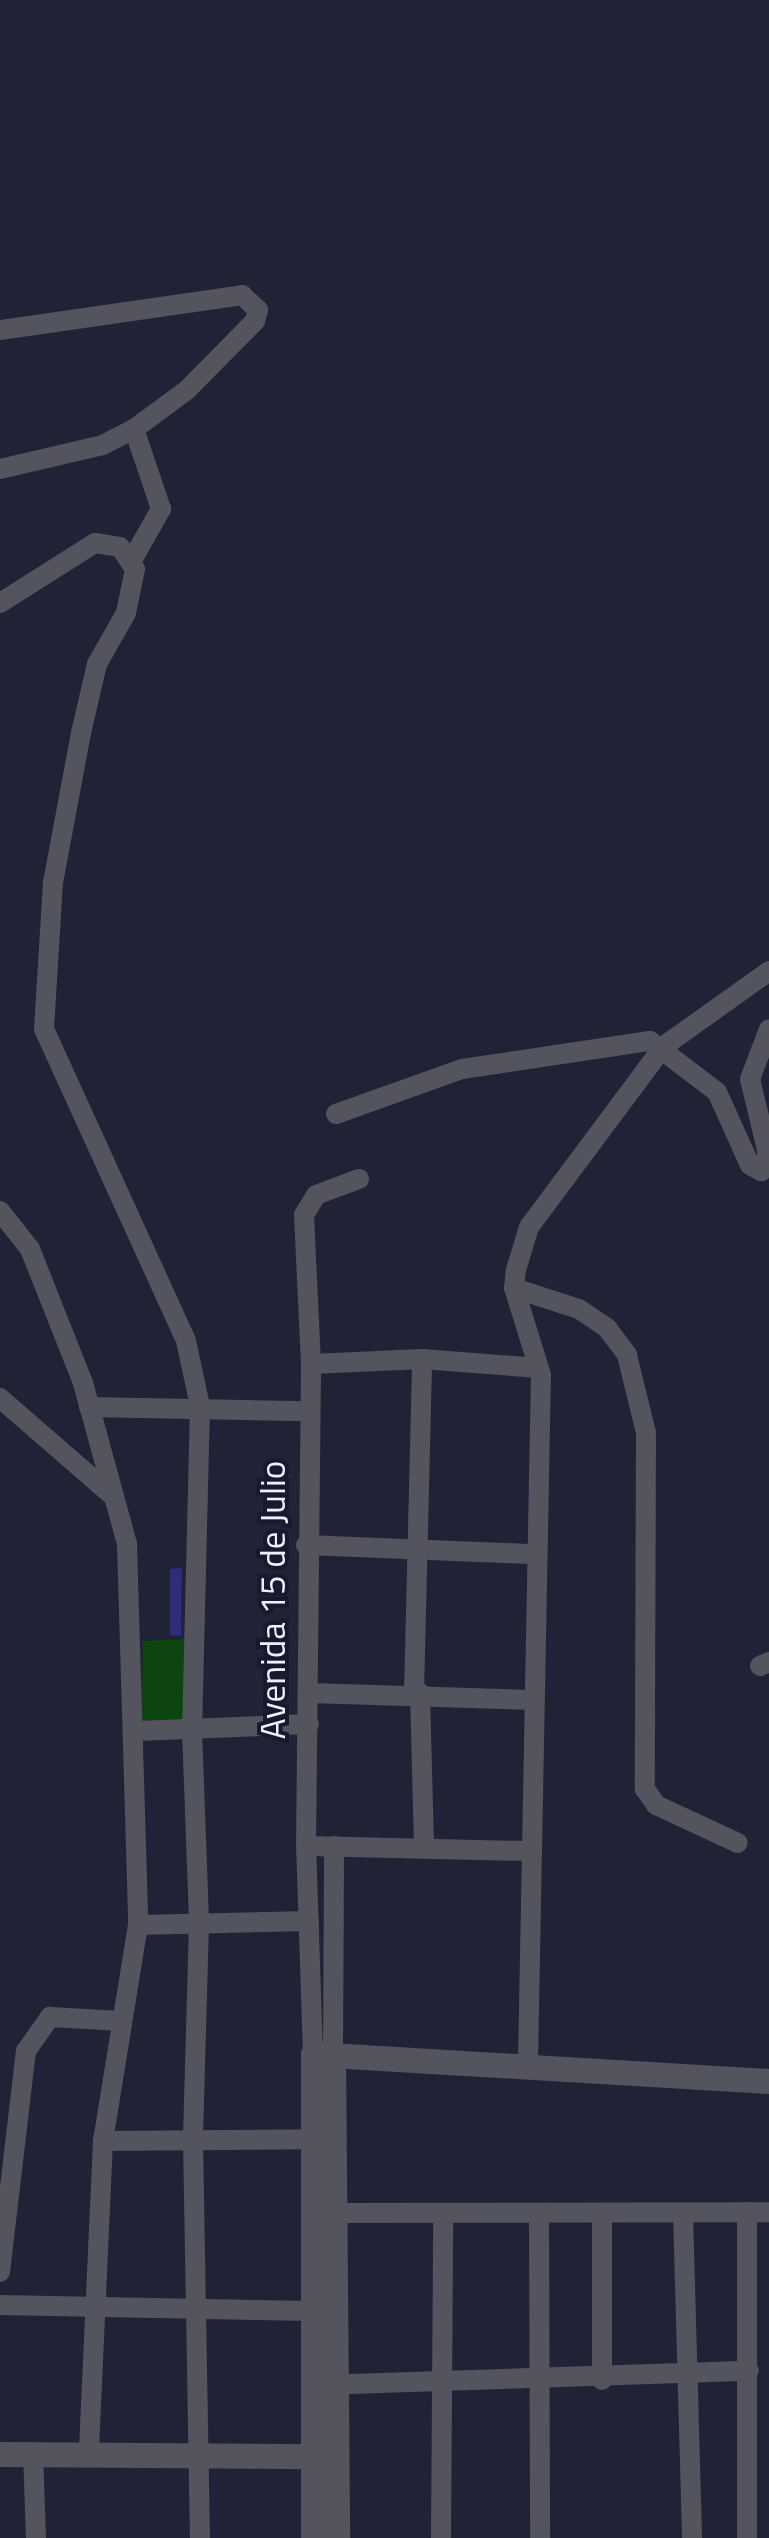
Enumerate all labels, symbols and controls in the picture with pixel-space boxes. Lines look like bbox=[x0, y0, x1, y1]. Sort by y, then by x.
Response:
street label: Avenida 15 de Julio bbox=[251, 1461, 293, 1739]

